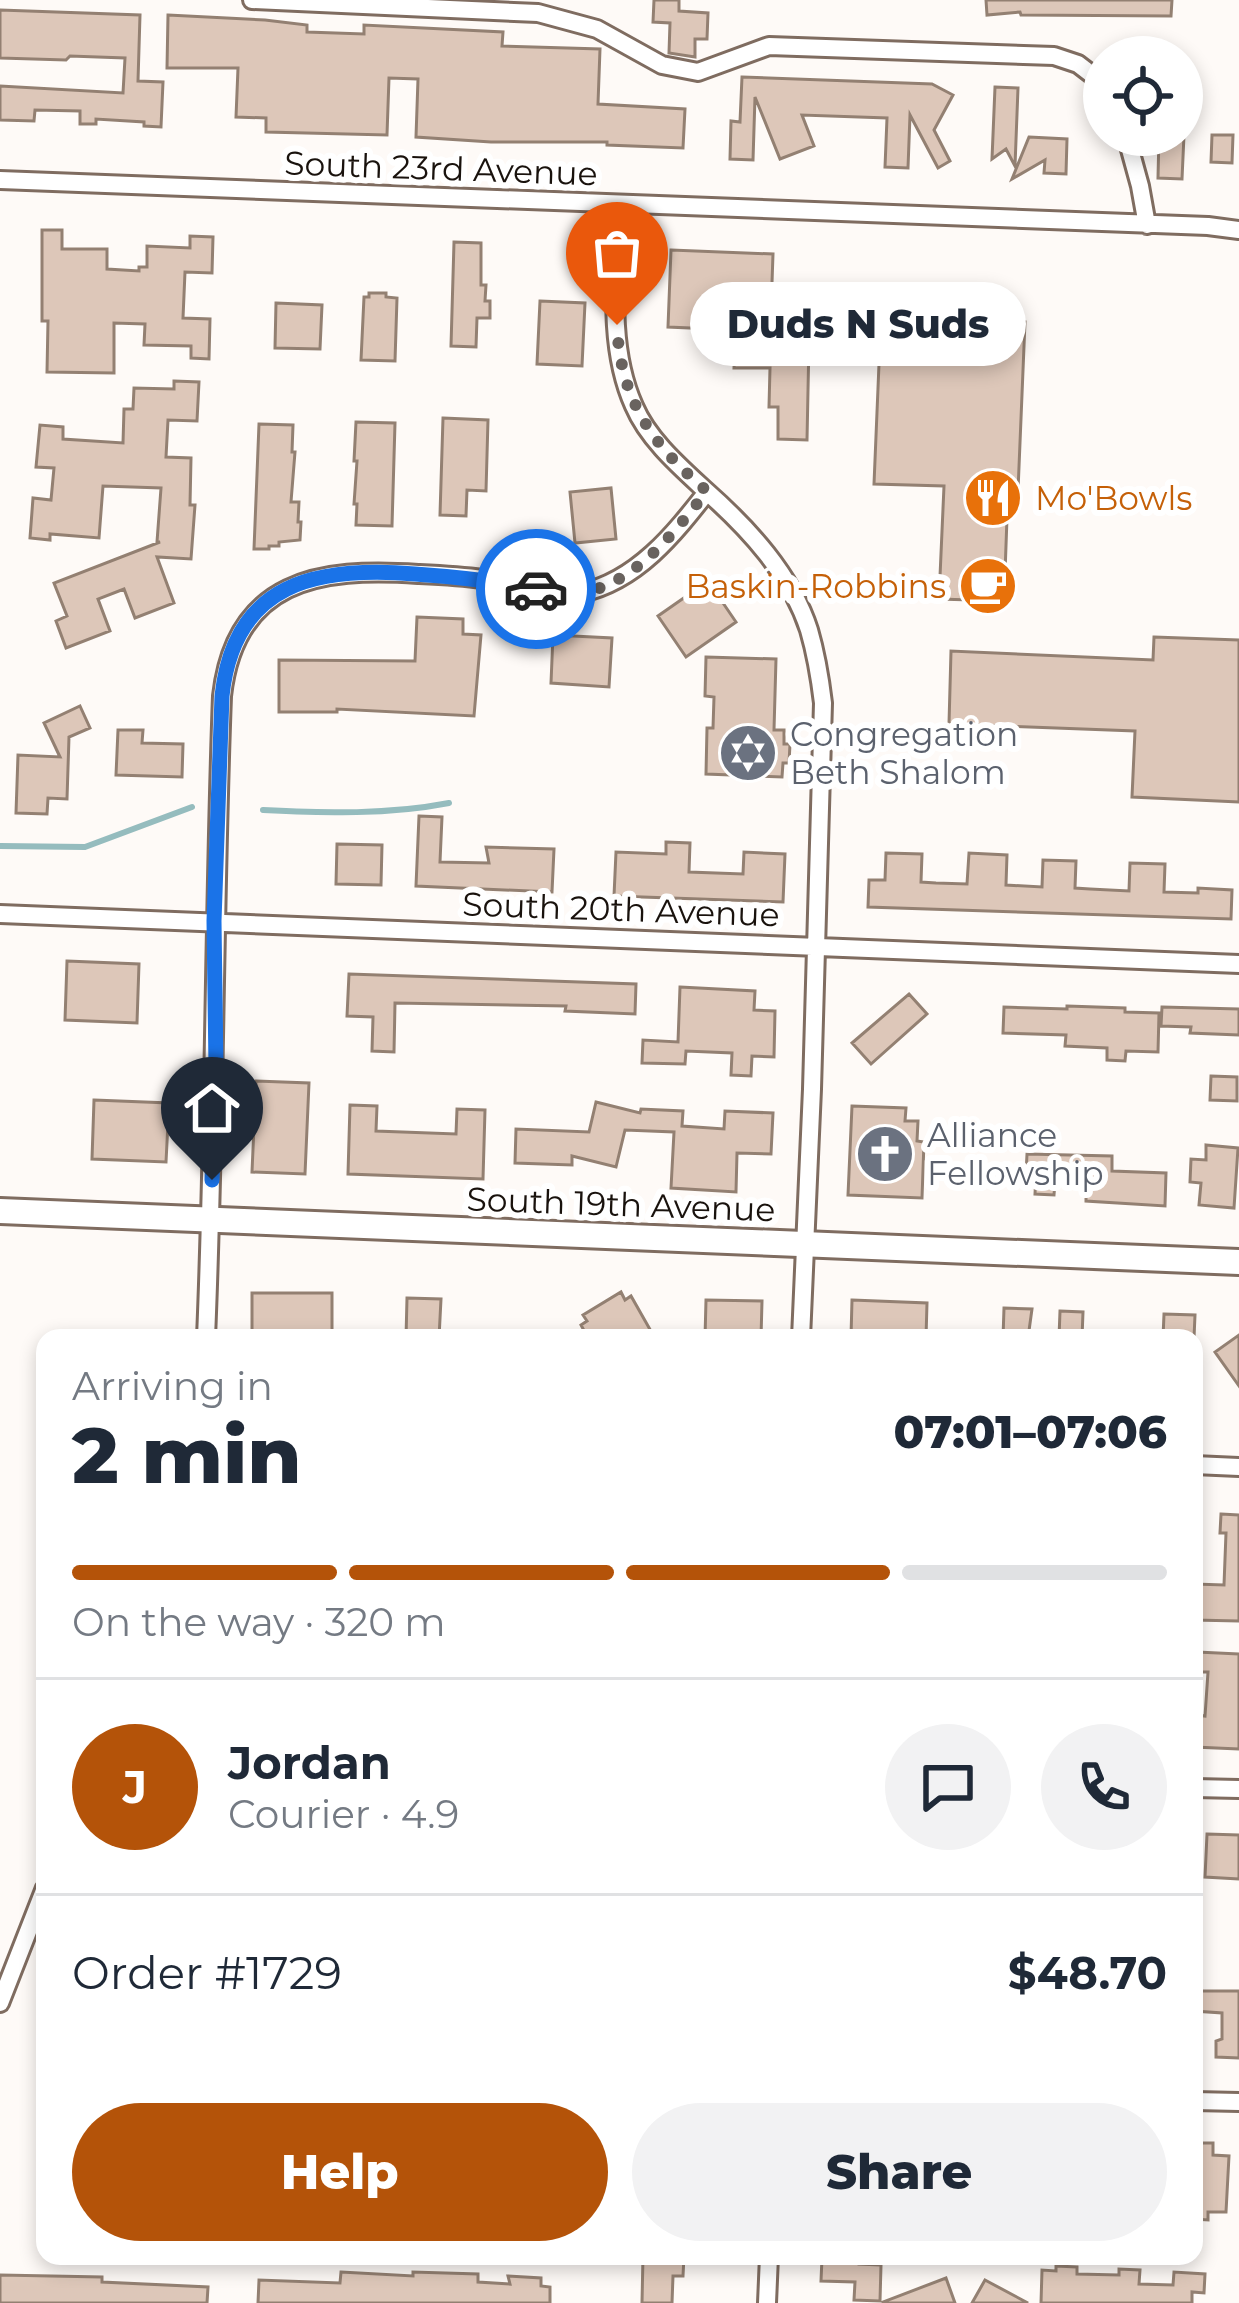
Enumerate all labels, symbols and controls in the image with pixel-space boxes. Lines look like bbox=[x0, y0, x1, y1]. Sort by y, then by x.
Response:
map controls bbox=[1083, 36, 1203, 156]
button: locate bbox=[1083, 36, 1203, 156]
street label: South 23rd Avenue bbox=[284, 143, 598, 193]
pin bbox=[566, 202, 668, 325]
icon: bag bbox=[584, 220, 650, 286]
callout: Duds N Suds bbox=[689, 283, 1025, 367]
text: Duds N Suds bbox=[727, 300, 989, 348]
restaurant icon: Mo'Bowls bbox=[962, 467, 1024, 529]
place label: Mo'Bowls bbox=[1035, 478, 1192, 518]
courier bbox=[476, 529, 596, 649]
cafe icon: Baskin-Robbins bbox=[957, 555, 1019, 617]
icon: car bbox=[503, 556, 569, 622]
place label: Baskin-Robbins bbox=[685, 566, 946, 606]
place label: Congregation Beth Shalom bbox=[790, 714, 1018, 792]
synagogue icon: Congregation Beth Shalom bbox=[717, 722, 779, 784]
street label: South 20th Avenue bbox=[462, 883, 780, 935]
pin bbox=[161, 1057, 263, 1180]
icon: home bbox=[179, 1075, 245, 1141]
place label: Alliance Fellowship bbox=[927, 1115, 1104, 1193]
church icon: Alliance Fellowship bbox=[854, 1123, 916, 1185]
street label: South 19th Avenue bbox=[466, 1179, 776, 1229]
text: Arriving in bbox=[72, 1362, 273, 1410]
text: 07:01–07:06 bbox=[894, 1404, 1167, 1459]
text: 2 min bbox=[72, 1407, 302, 1503]
text: On the way · 320 m bbox=[72, 1598, 446, 1646]
button: chat bbox=[885, 1724, 1011, 1850]
button: phone bbox=[1041, 1724, 1167, 1850]
text: Jordan bbox=[228, 1735, 391, 1790]
text: J bbox=[123, 1759, 147, 1814]
text: Courier · 4.9 bbox=[228, 1790, 459, 1838]
text: Order #1729 bbox=[72, 1945, 342, 2000]
text: $48.70 bbox=[1008, 1945, 1167, 2000]
button: Help bbox=[72, 2103, 608, 2241]
button: Share bbox=[632, 2103, 1167, 2241]

